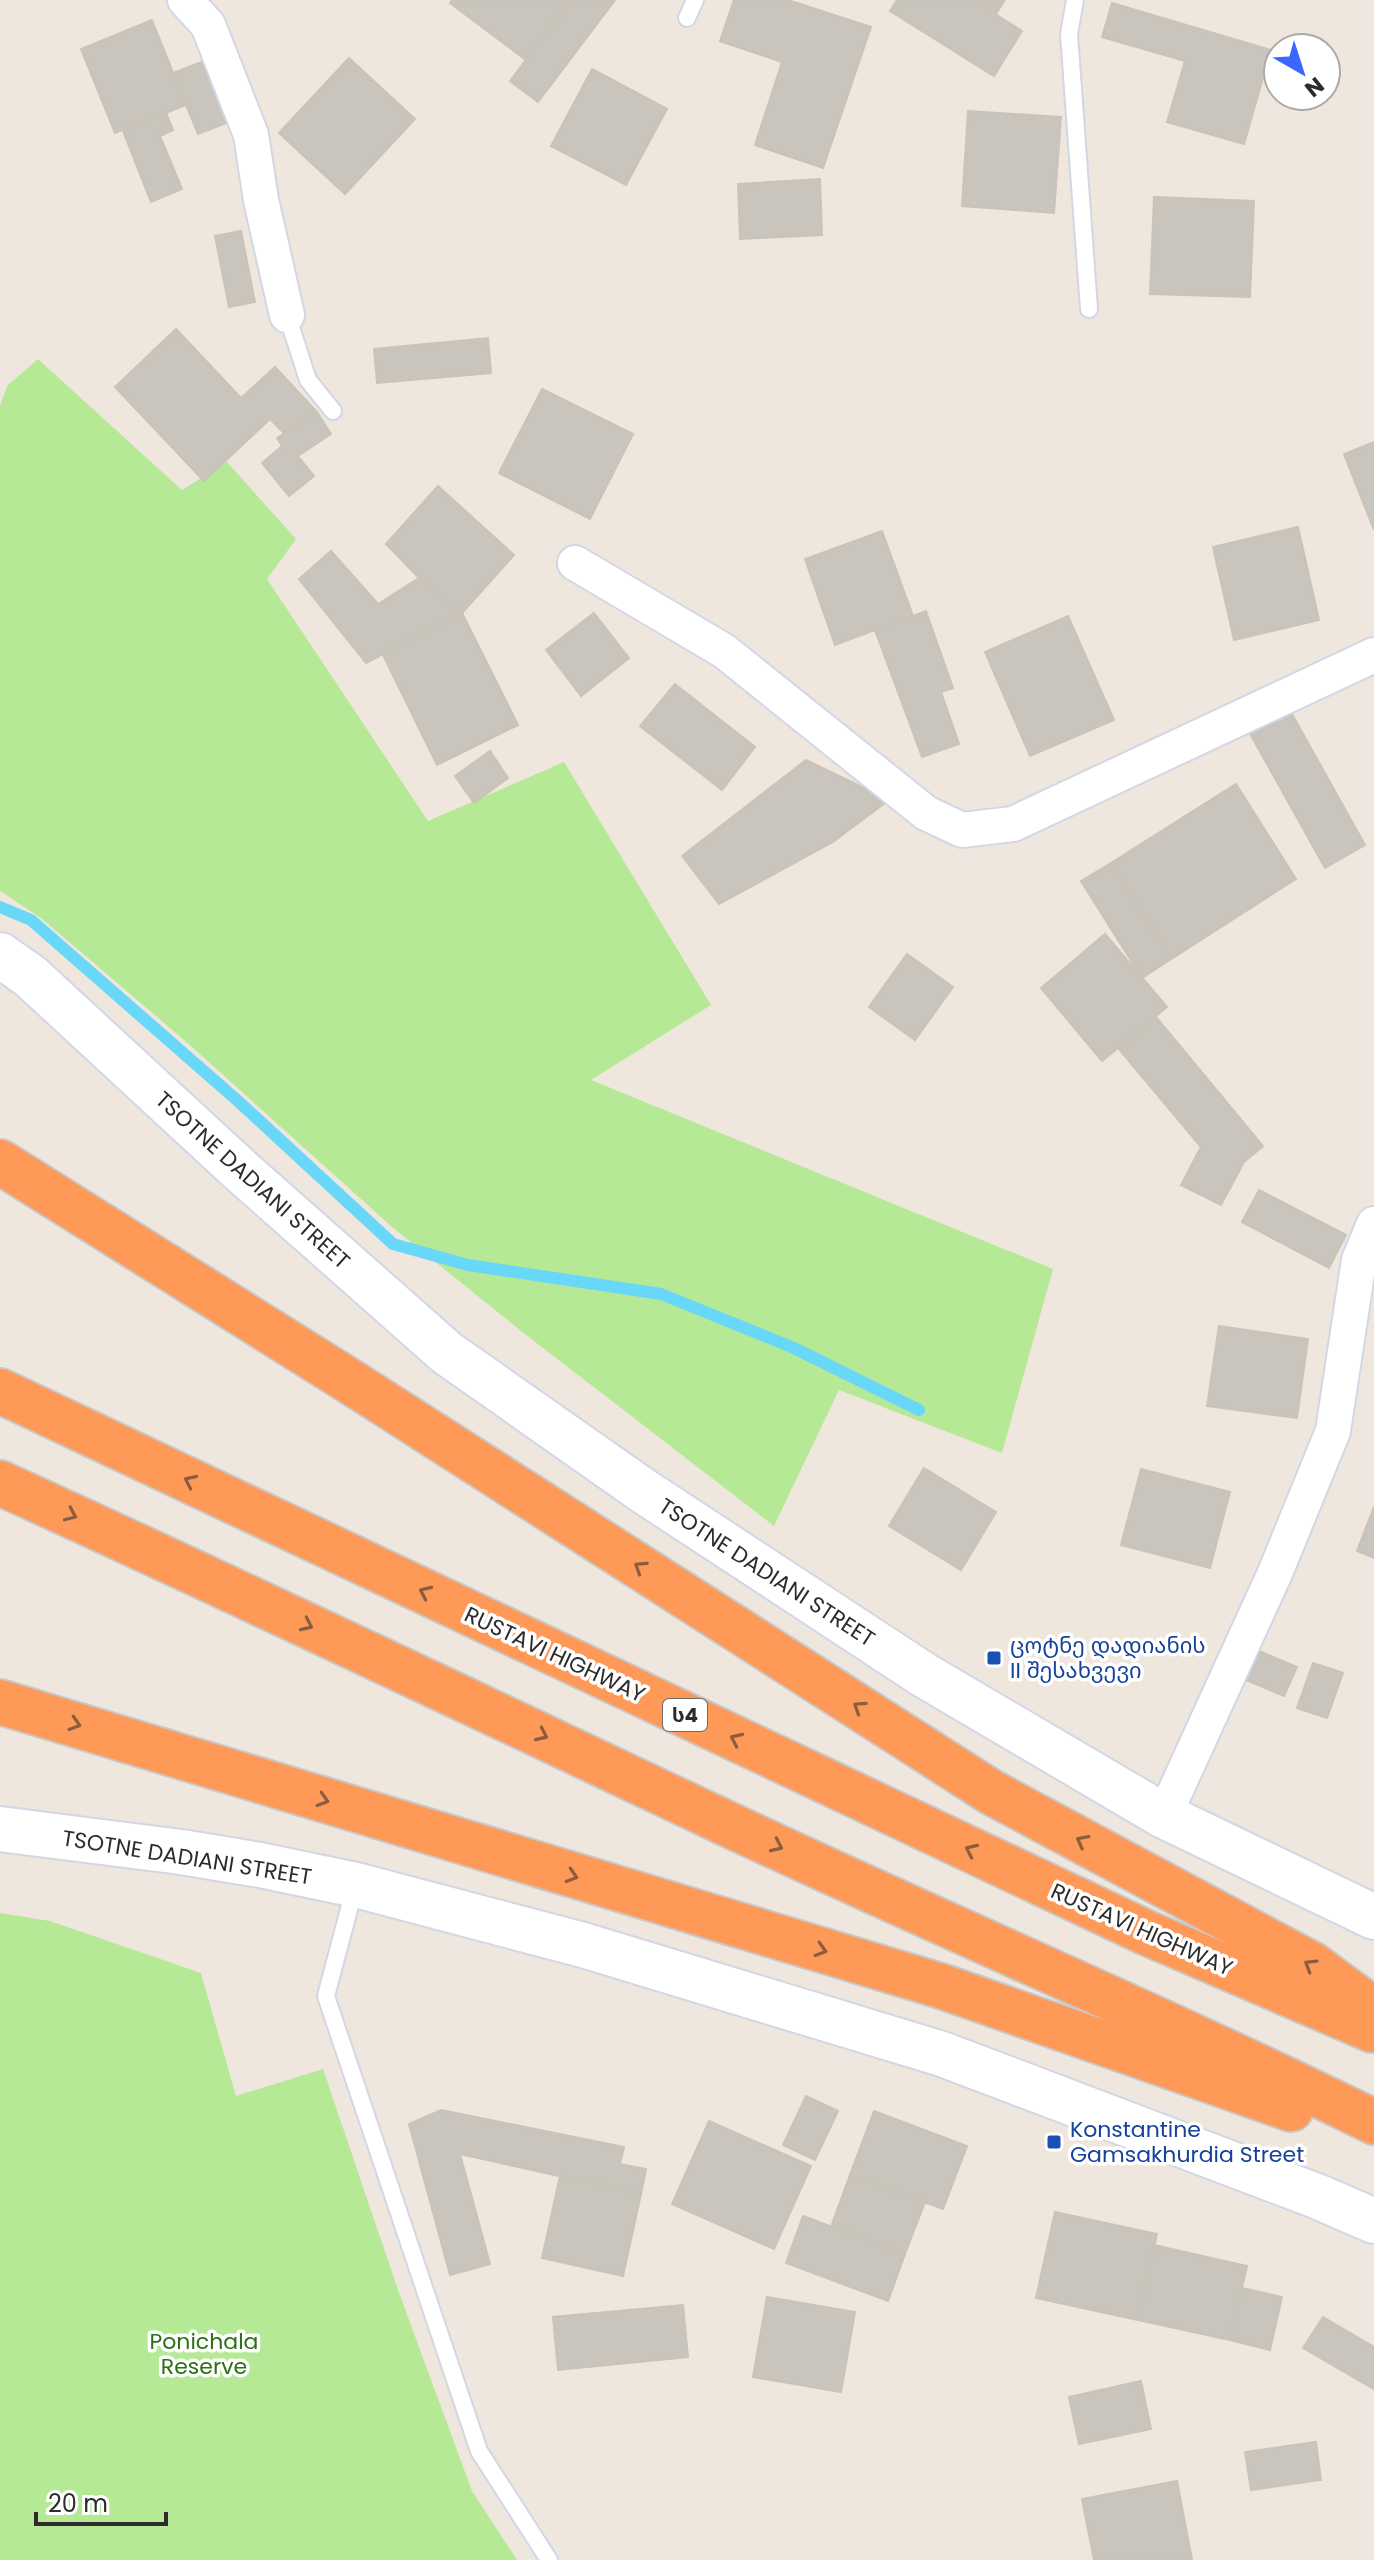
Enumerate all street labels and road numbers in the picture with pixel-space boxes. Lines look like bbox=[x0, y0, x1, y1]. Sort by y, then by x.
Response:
street label: TSOTNE DADIANI STREET bbox=[149, 1084, 357, 1276]
street label: TSOTNE DADIANI STREET bbox=[653, 1491, 881, 1654]
street label: RUSTAVI HIGHWAY bbox=[459, 1599, 650, 1710]
road number: ს4 bbox=[663, 1699, 707, 1731]
street label: TSOTNE DADIANI STREET bbox=[60, 1822, 314, 1893]
street label: RUSTAVI HIGHWAY bbox=[1046, 1875, 1238, 1984]

